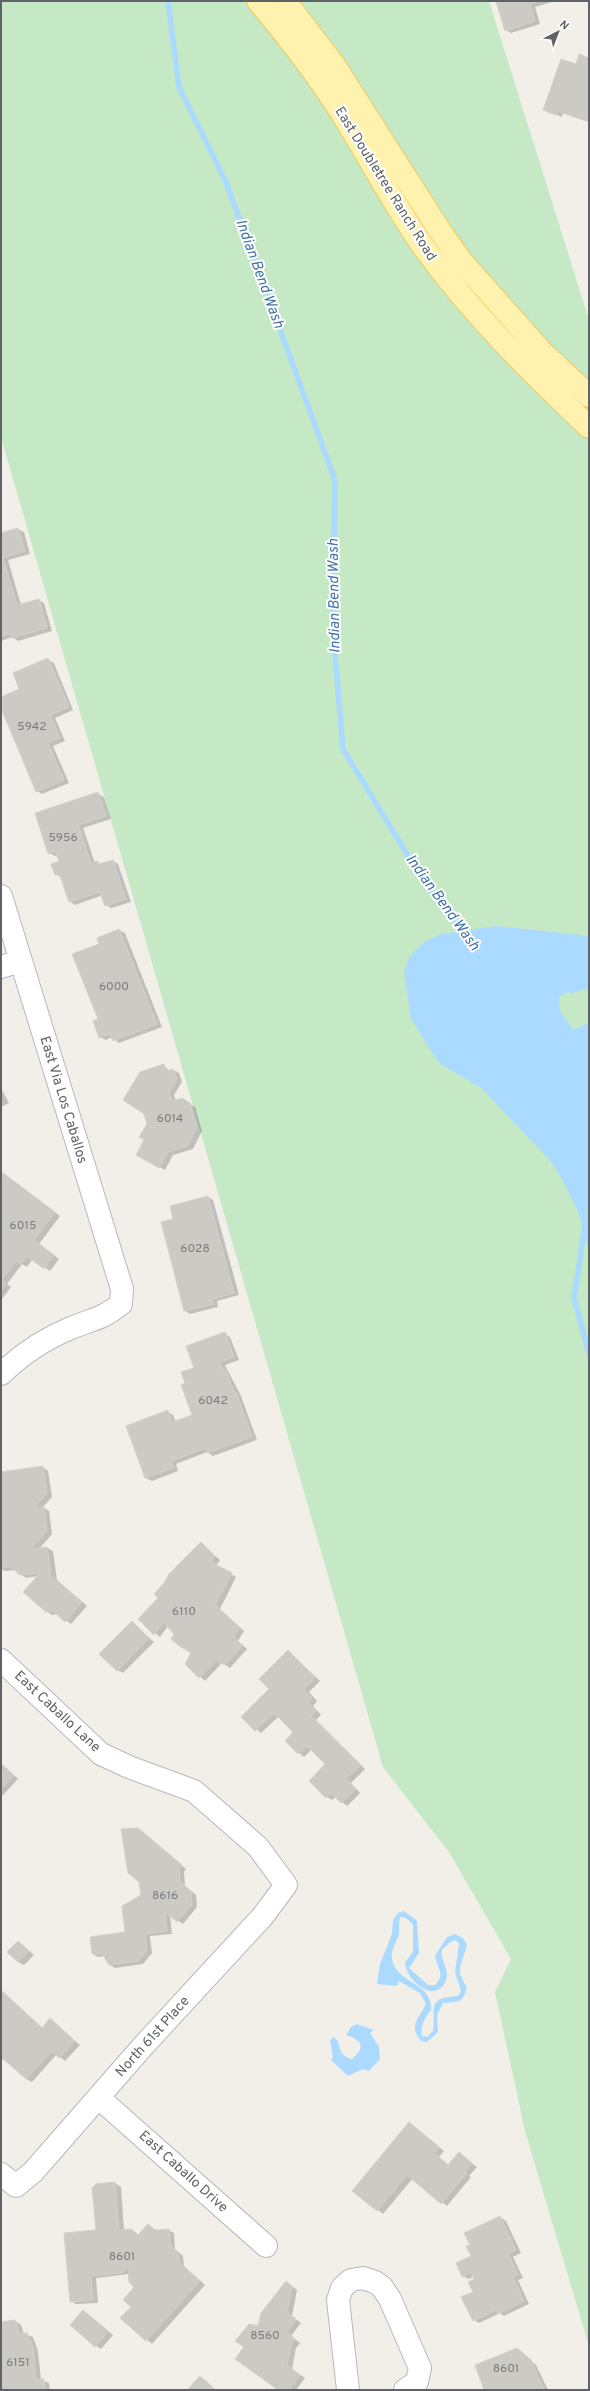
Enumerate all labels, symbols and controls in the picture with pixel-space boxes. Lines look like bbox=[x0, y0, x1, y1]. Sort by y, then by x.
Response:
north arrow bbox=[538, 12, 578, 52]
text: N bbox=[556, 17, 572, 33]
street label: East Doubletree Ranch Road bbox=[330, 104, 440, 264]
water label: Indian Bend Wash bbox=[230, 217, 288, 331]
water label: Indian Bend Wash bbox=[325, 538, 345, 654]
house number: 5942 bbox=[17, 719, 47, 735]
house number: 5956 bbox=[48, 830, 78, 846]
water label: Indian Bend Wash bbox=[401, 851, 483, 955]
house number: 6000 bbox=[99, 979, 129, 995]
street label: East Via Los Caballos bbox=[36, 1034, 90, 1166]
house number: 6014 bbox=[157, 1111, 183, 1127]
house number: 6015 bbox=[10, 1218, 36, 1234]
house number: 6028 bbox=[180, 1241, 210, 1257]
house number: 6042 bbox=[198, 1393, 228, 1409]
house number: 6110 bbox=[172, 1604, 196, 1620]
street label: East Caballo Lane bbox=[10, 1668, 104, 1756]
house number: 8616 bbox=[152, 1888, 178, 1904]
street label: North 61st Place bbox=[112, 1993, 194, 2081]
street label: East Caballo Drive bbox=[135, 2127, 231, 2217]
house number: 8601 bbox=[109, 2249, 135, 2265]
house number: 8560 bbox=[250, 2328, 280, 2344]
house number: 6151 bbox=[6, 2355, 30, 2371]
house number: 8601 bbox=[493, 2361, 519, 2377]

